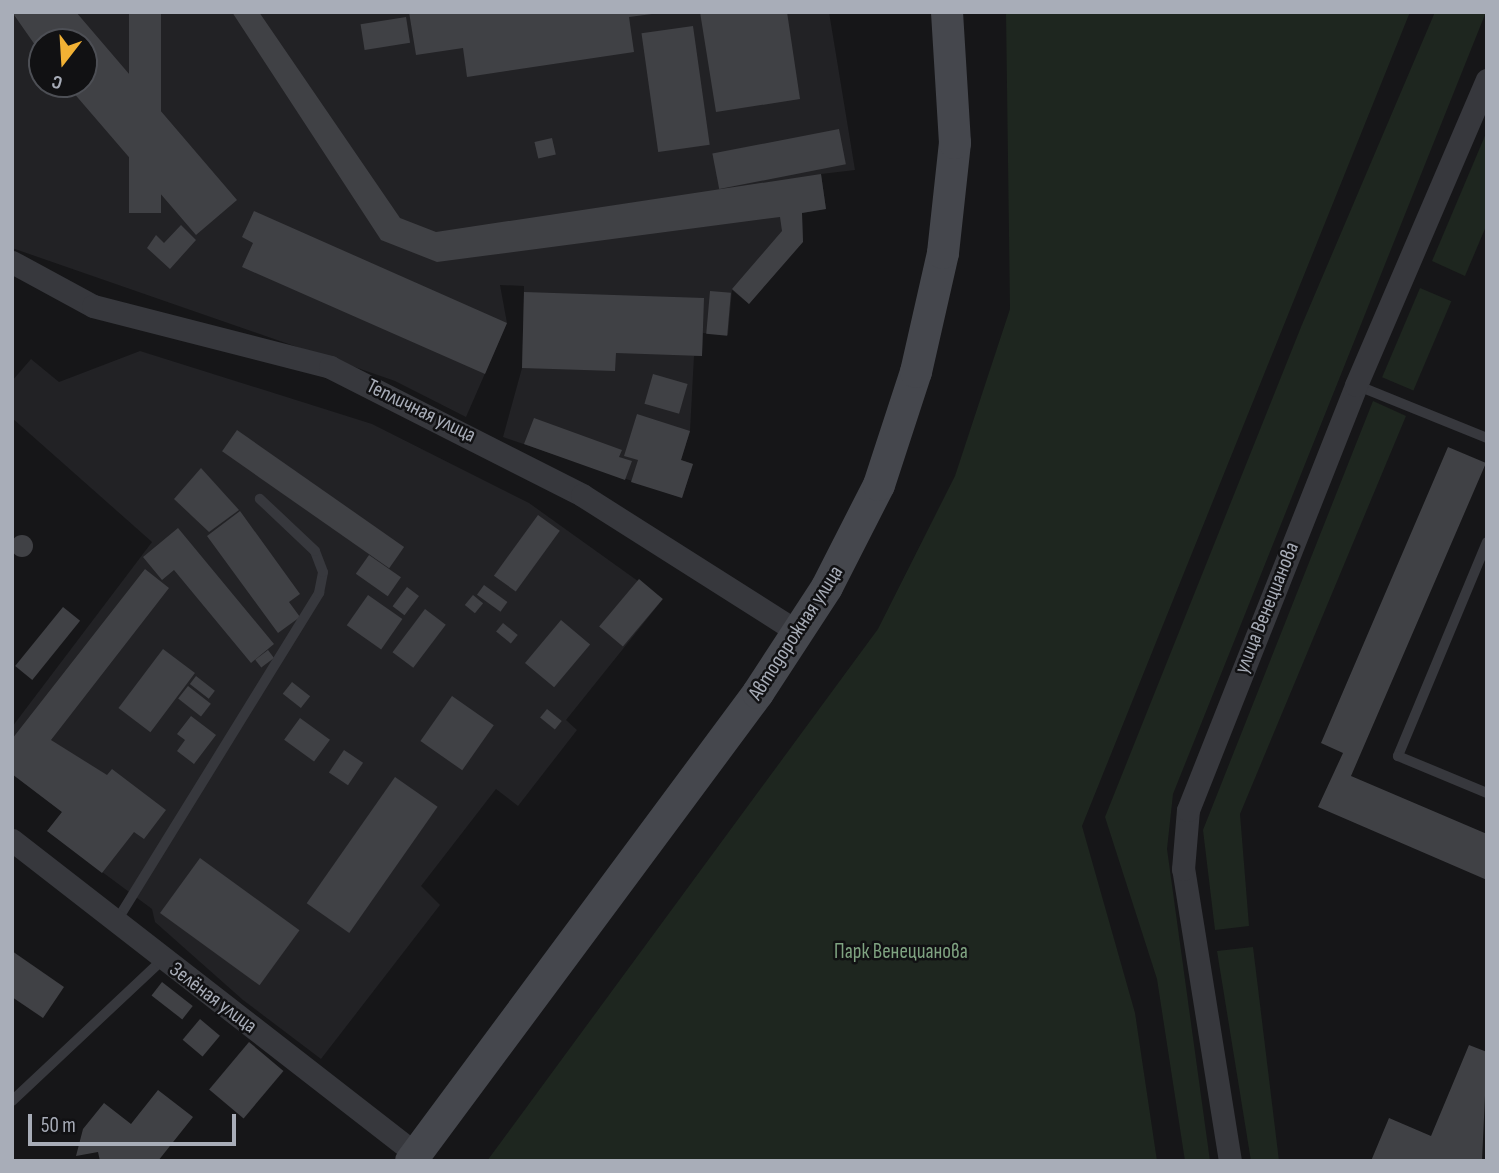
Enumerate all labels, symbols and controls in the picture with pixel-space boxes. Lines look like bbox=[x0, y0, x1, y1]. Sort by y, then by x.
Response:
north arrow bbox=[28, 28, 98, 98]
text: С bbox=[49, 69, 65, 94]
street label: Тепличная улица bbox=[362, 374, 480, 448]
street label: улица Венецианова bbox=[1229, 539, 1305, 677]
street label: Автодорожная улица bbox=[743, 561, 849, 705]
park label: Парк Венецианова bbox=[834, 939, 968, 965]
street label: Зелёная улица bbox=[164, 957, 262, 1039]
scale bar bbox=[32, 1100, 240, 1144]
text: 50 m bbox=[41, 1113, 76, 1138]

